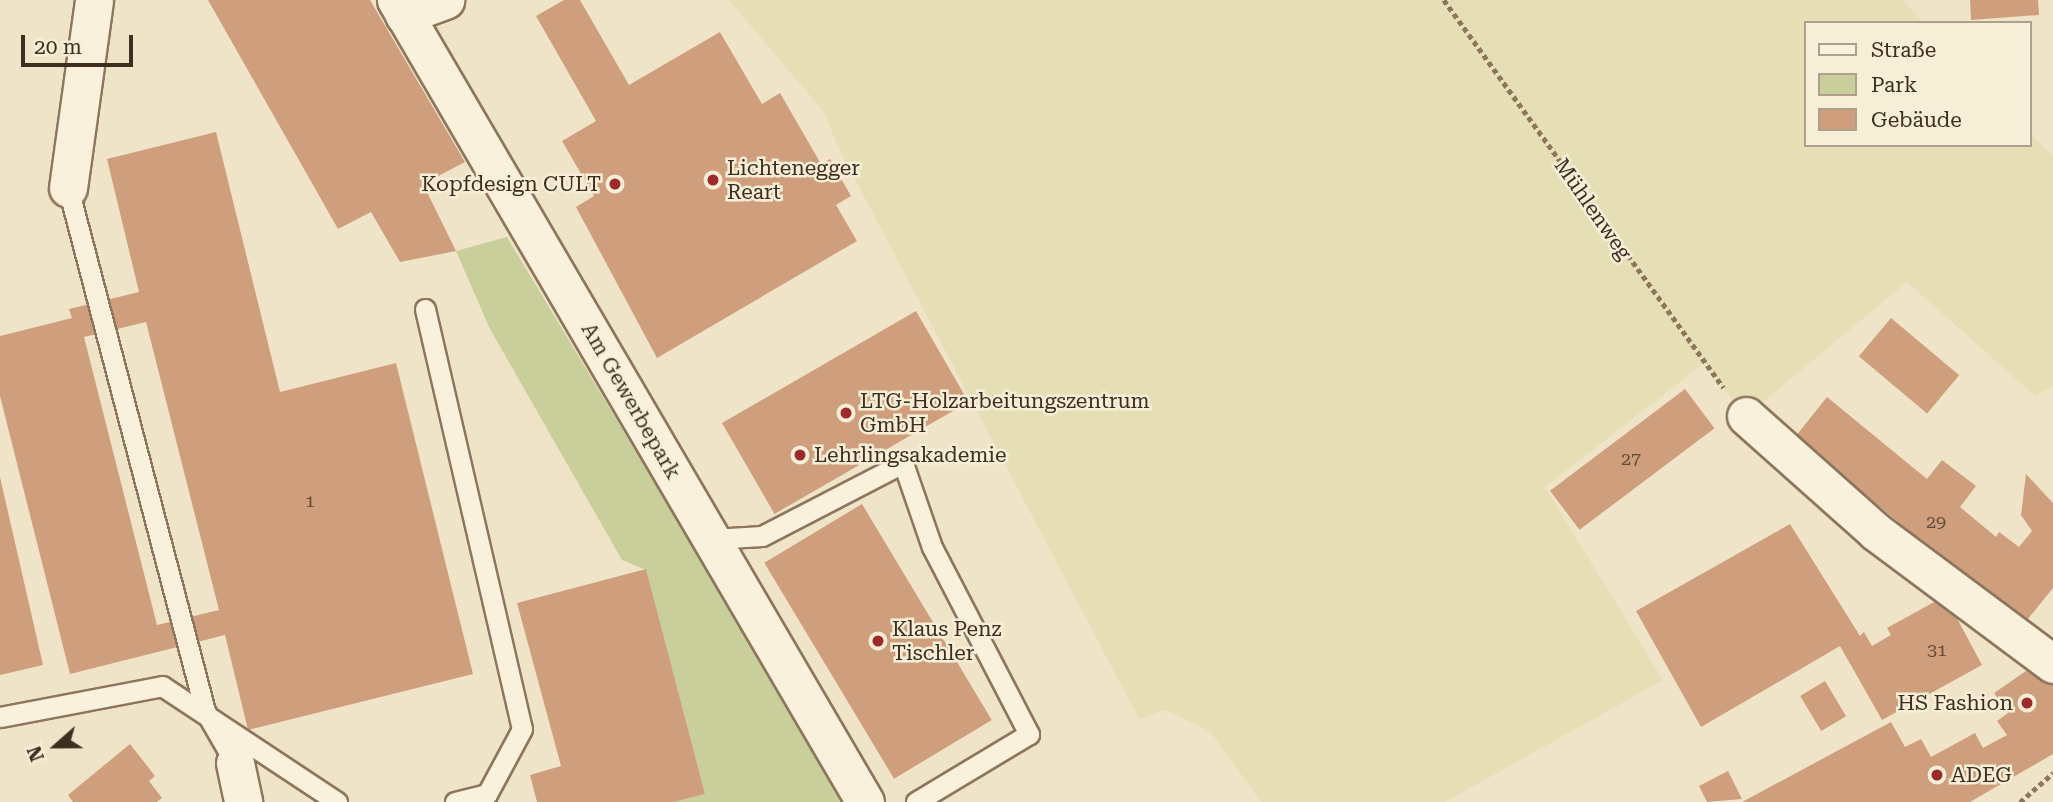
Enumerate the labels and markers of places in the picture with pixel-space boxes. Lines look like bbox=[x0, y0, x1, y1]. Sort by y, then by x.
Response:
place label: Lichtenegger Reart bbox=[727, 155, 860, 205]
place label: Kopfdesign CULT bbox=[421, 171, 601, 197]
marker: Lichtenegger Reart bbox=[705, 172, 721, 188]
marker: Kopfdesign CULT bbox=[607, 176, 623, 192]
place label: LTG-Holzarbeitungszentrum GmbH bbox=[860, 388, 1150, 438]
marker: LTG-Holzarbeitungszentrum GmbH bbox=[838, 405, 854, 421]
place label: Lehrlingsakademie bbox=[814, 442, 1007, 468]
marker: Lehrlingsakademie bbox=[792, 447, 808, 463]
place label: Klaus Penz Tischler bbox=[892, 616, 1001, 666]
marker: Klaus Penz Tischler bbox=[870, 633, 886, 649]
place label: HS Fashion bbox=[1898, 690, 2013, 716]
marker: HS Fashion bbox=[2019, 695, 2035, 711]
place label: ADEG bbox=[1951, 762, 2011, 788]
marker: ADEG bbox=[1929, 767, 1945, 783]

